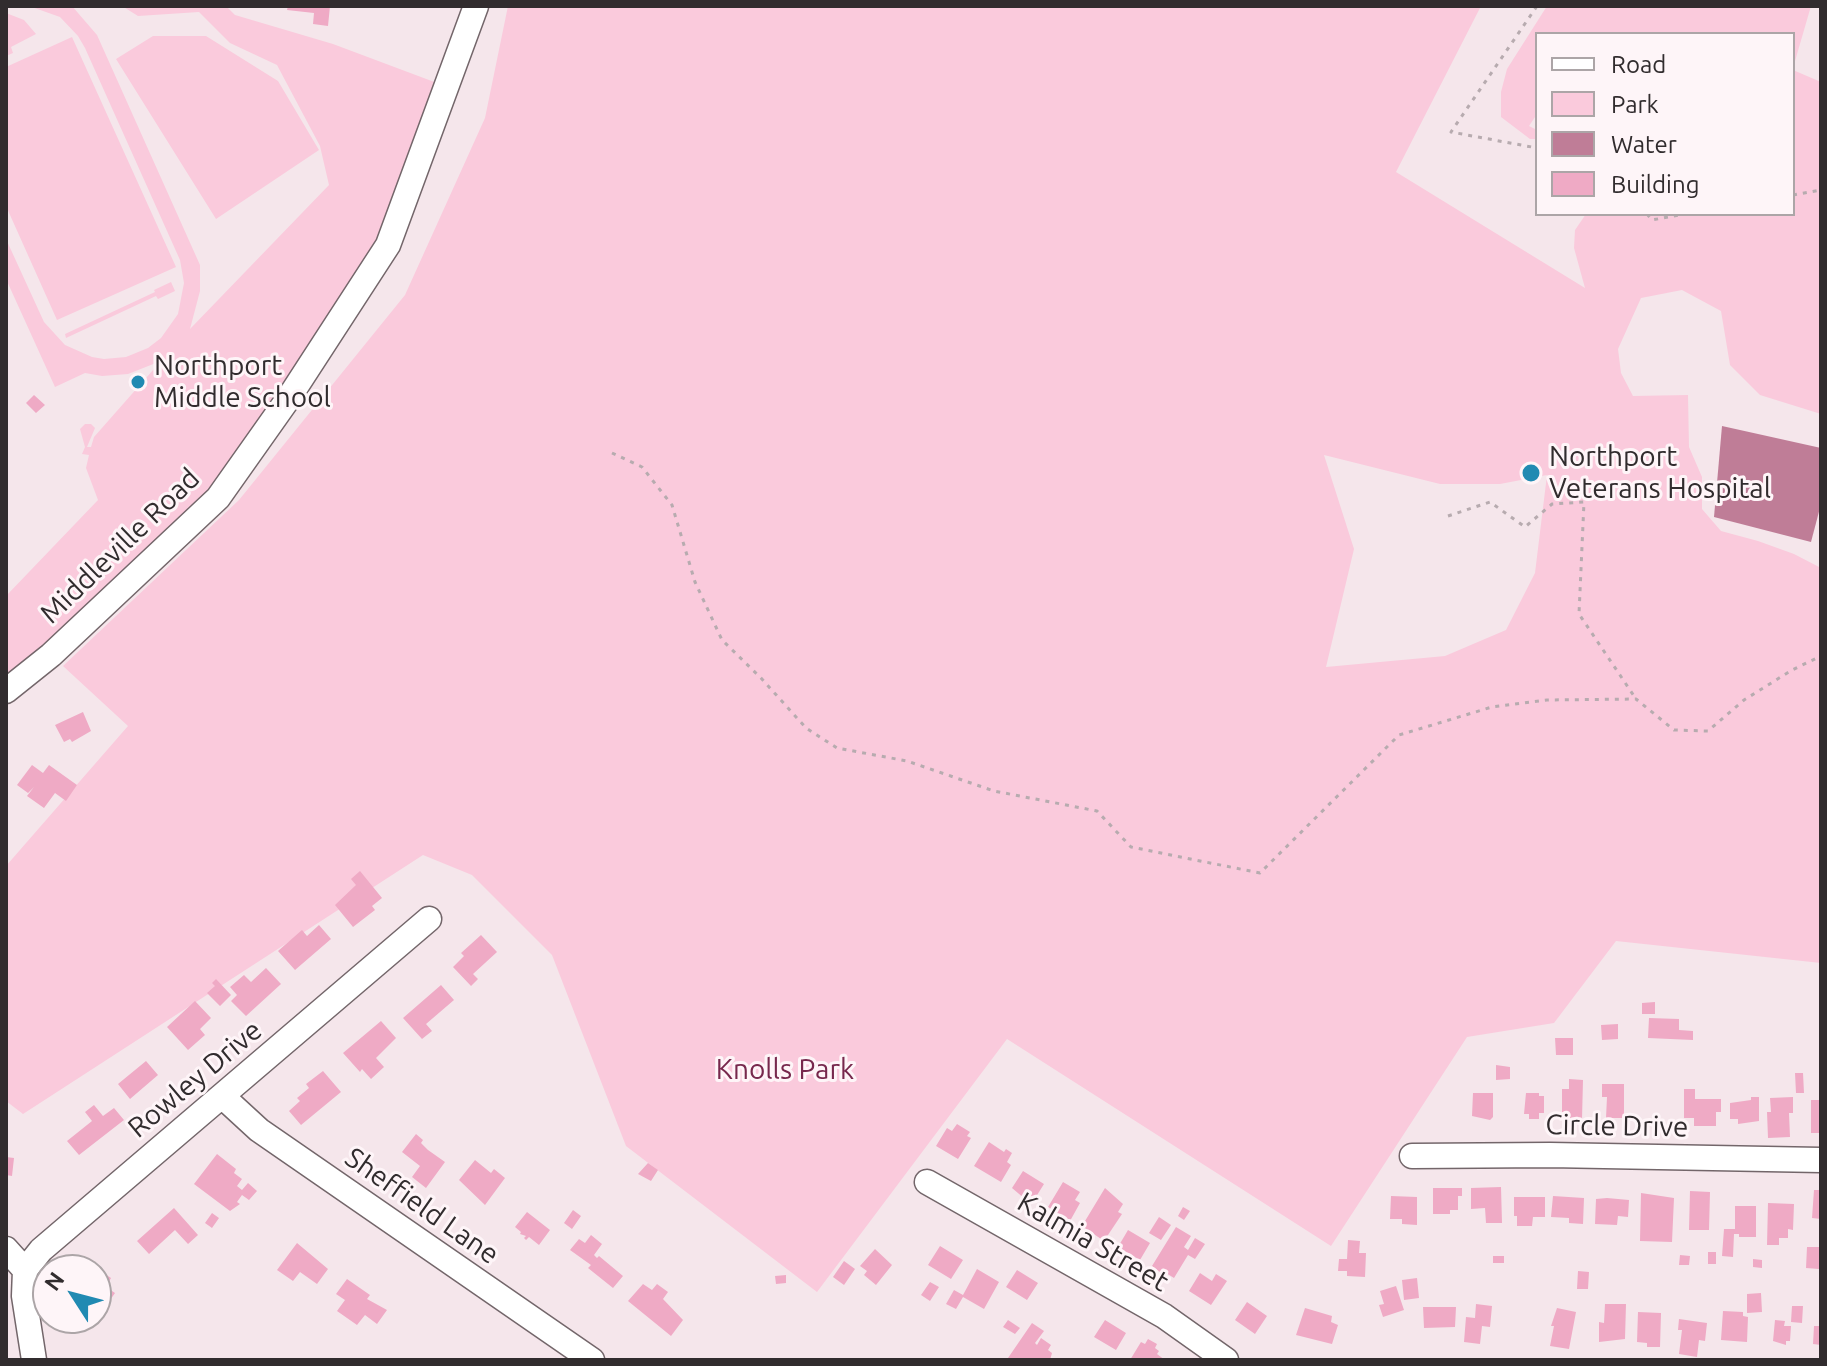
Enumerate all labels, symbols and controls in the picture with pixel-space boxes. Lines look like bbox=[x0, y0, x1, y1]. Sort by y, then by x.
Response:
legend bbox=[1535, 32, 1795, 216]
text: Road bbox=[1611, 51, 1666, 78]
text: Park bbox=[1611, 91, 1659, 118]
text: Water bbox=[1611, 131, 1677, 158]
text: Building bbox=[1611, 171, 1699, 198]
place label: Northport Middle School bbox=[154, 349, 331, 415]
marker: Northport Middle School bbox=[129, 373, 147, 391]
place label: Northport Veterans Hospital bbox=[1549, 440, 1771, 506]
street label: Middleville Road bbox=[33, 462, 207, 630]
marker: Northport Veterans Hospital bbox=[1520, 462, 1542, 484]
street label: Rowley Drive bbox=[121, 1013, 269, 1145]
park label: Knolls Park bbox=[716, 1053, 854, 1087]
street label: Circle Drive bbox=[1545, 1108, 1689, 1144]
street label: Sheffield Lane bbox=[339, 1141, 505, 1271]
street label: Kalmia Street bbox=[1012, 1185, 1174, 1299]
north arrow bbox=[32, 1254, 112, 1334]
text: N bbox=[39, 1267, 69, 1295]

